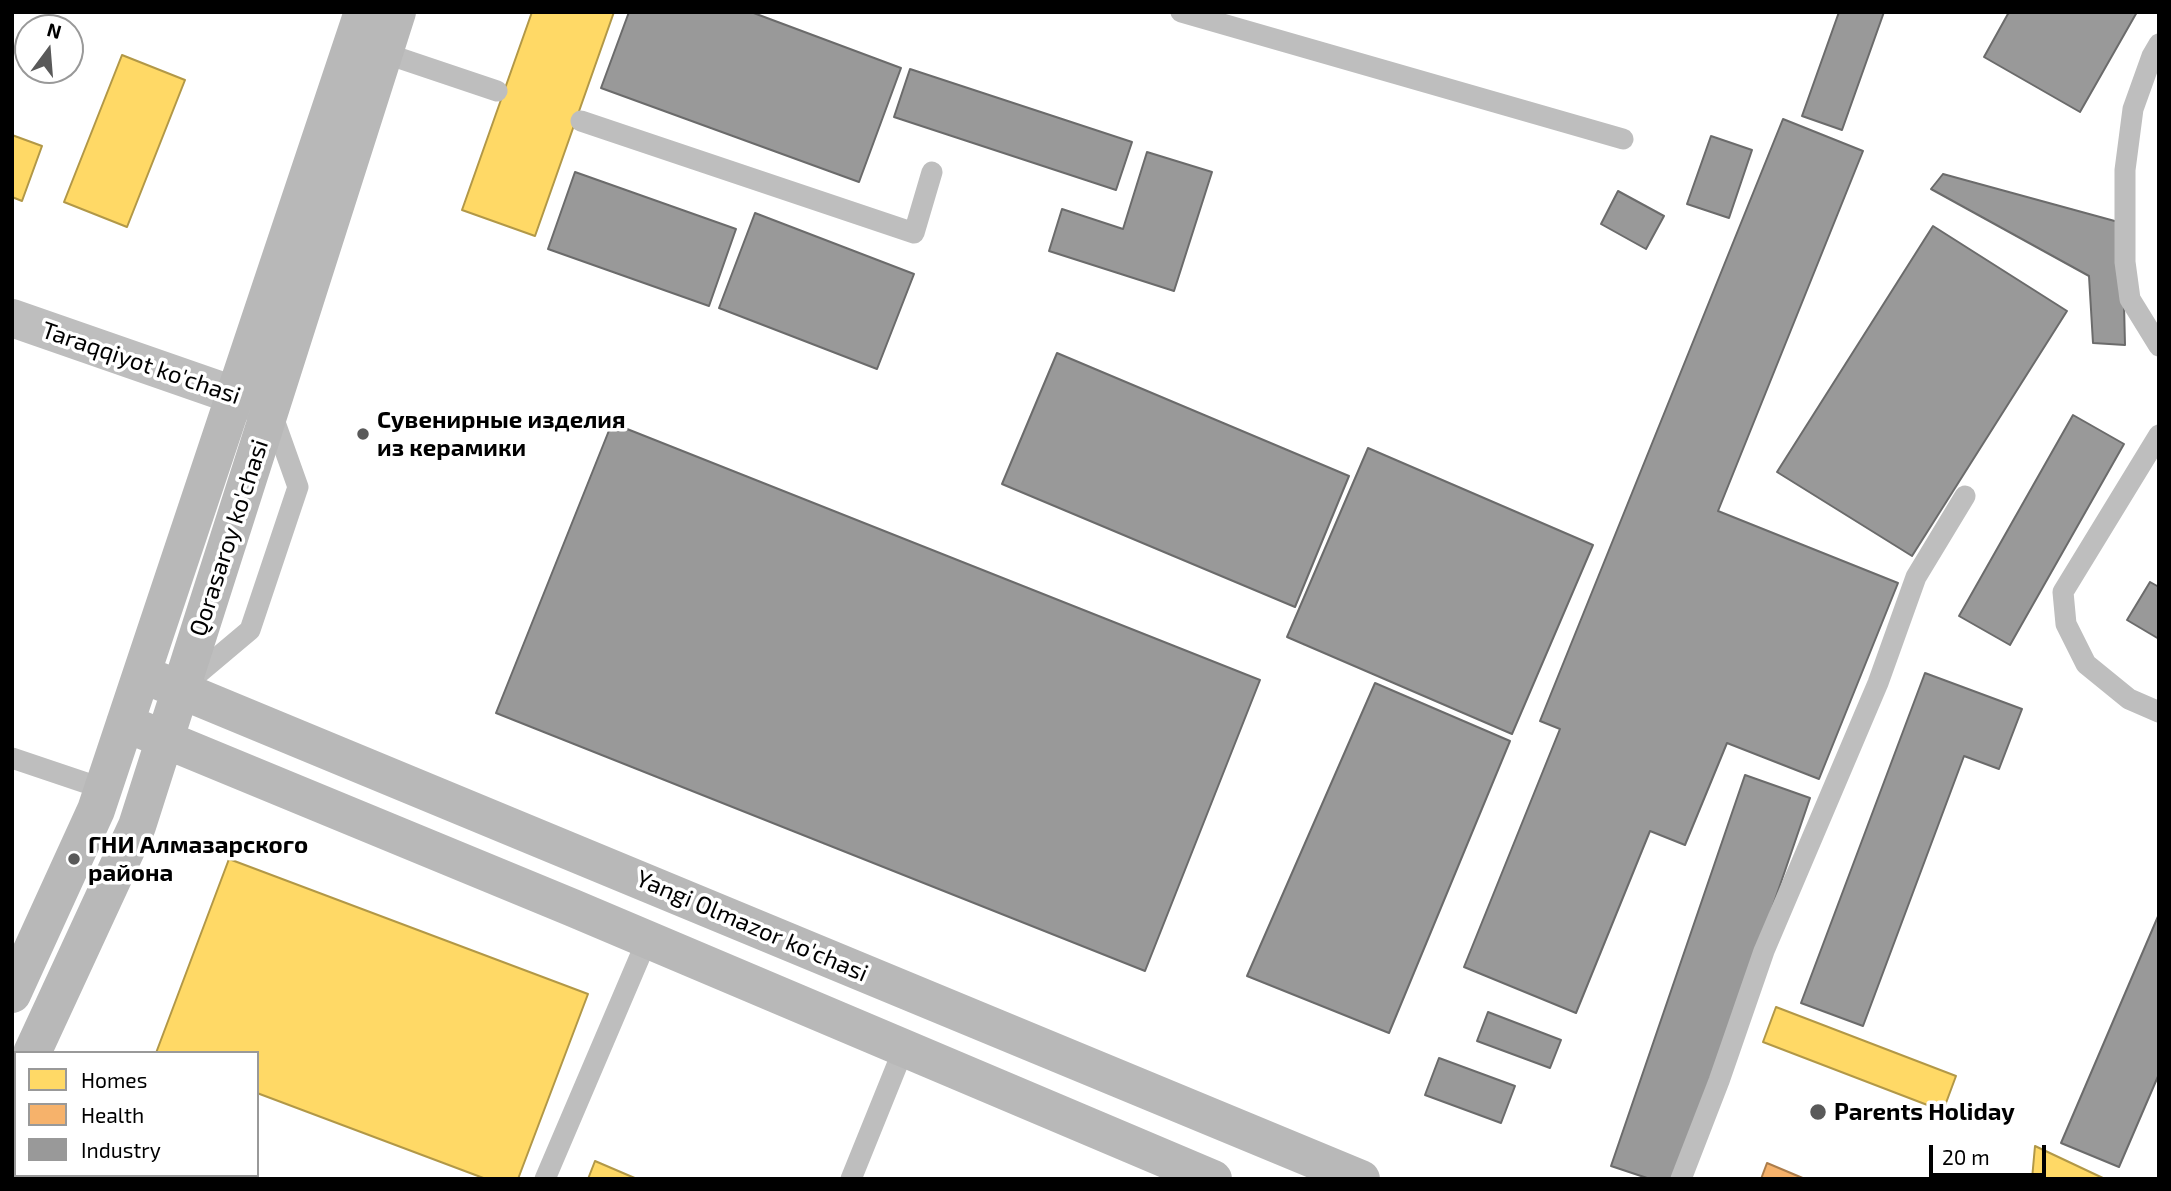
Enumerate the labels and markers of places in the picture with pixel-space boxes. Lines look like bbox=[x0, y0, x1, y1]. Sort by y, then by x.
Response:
place label: Сувенирные изделия из керамики bbox=[377, 406, 626, 462]
marker: Сувенирные изделия из керамики bbox=[355, 426, 371, 442]
place label: ГНИ Алмазарского района bbox=[88, 831, 308, 887]
marker: ГНИ Алмазарского района bbox=[66, 851, 82, 867]
place label: Parents Holiday bbox=[1834, 1098, 2015, 1126]
marker: Parents Holiday bbox=[1808, 1102, 1828, 1122]

